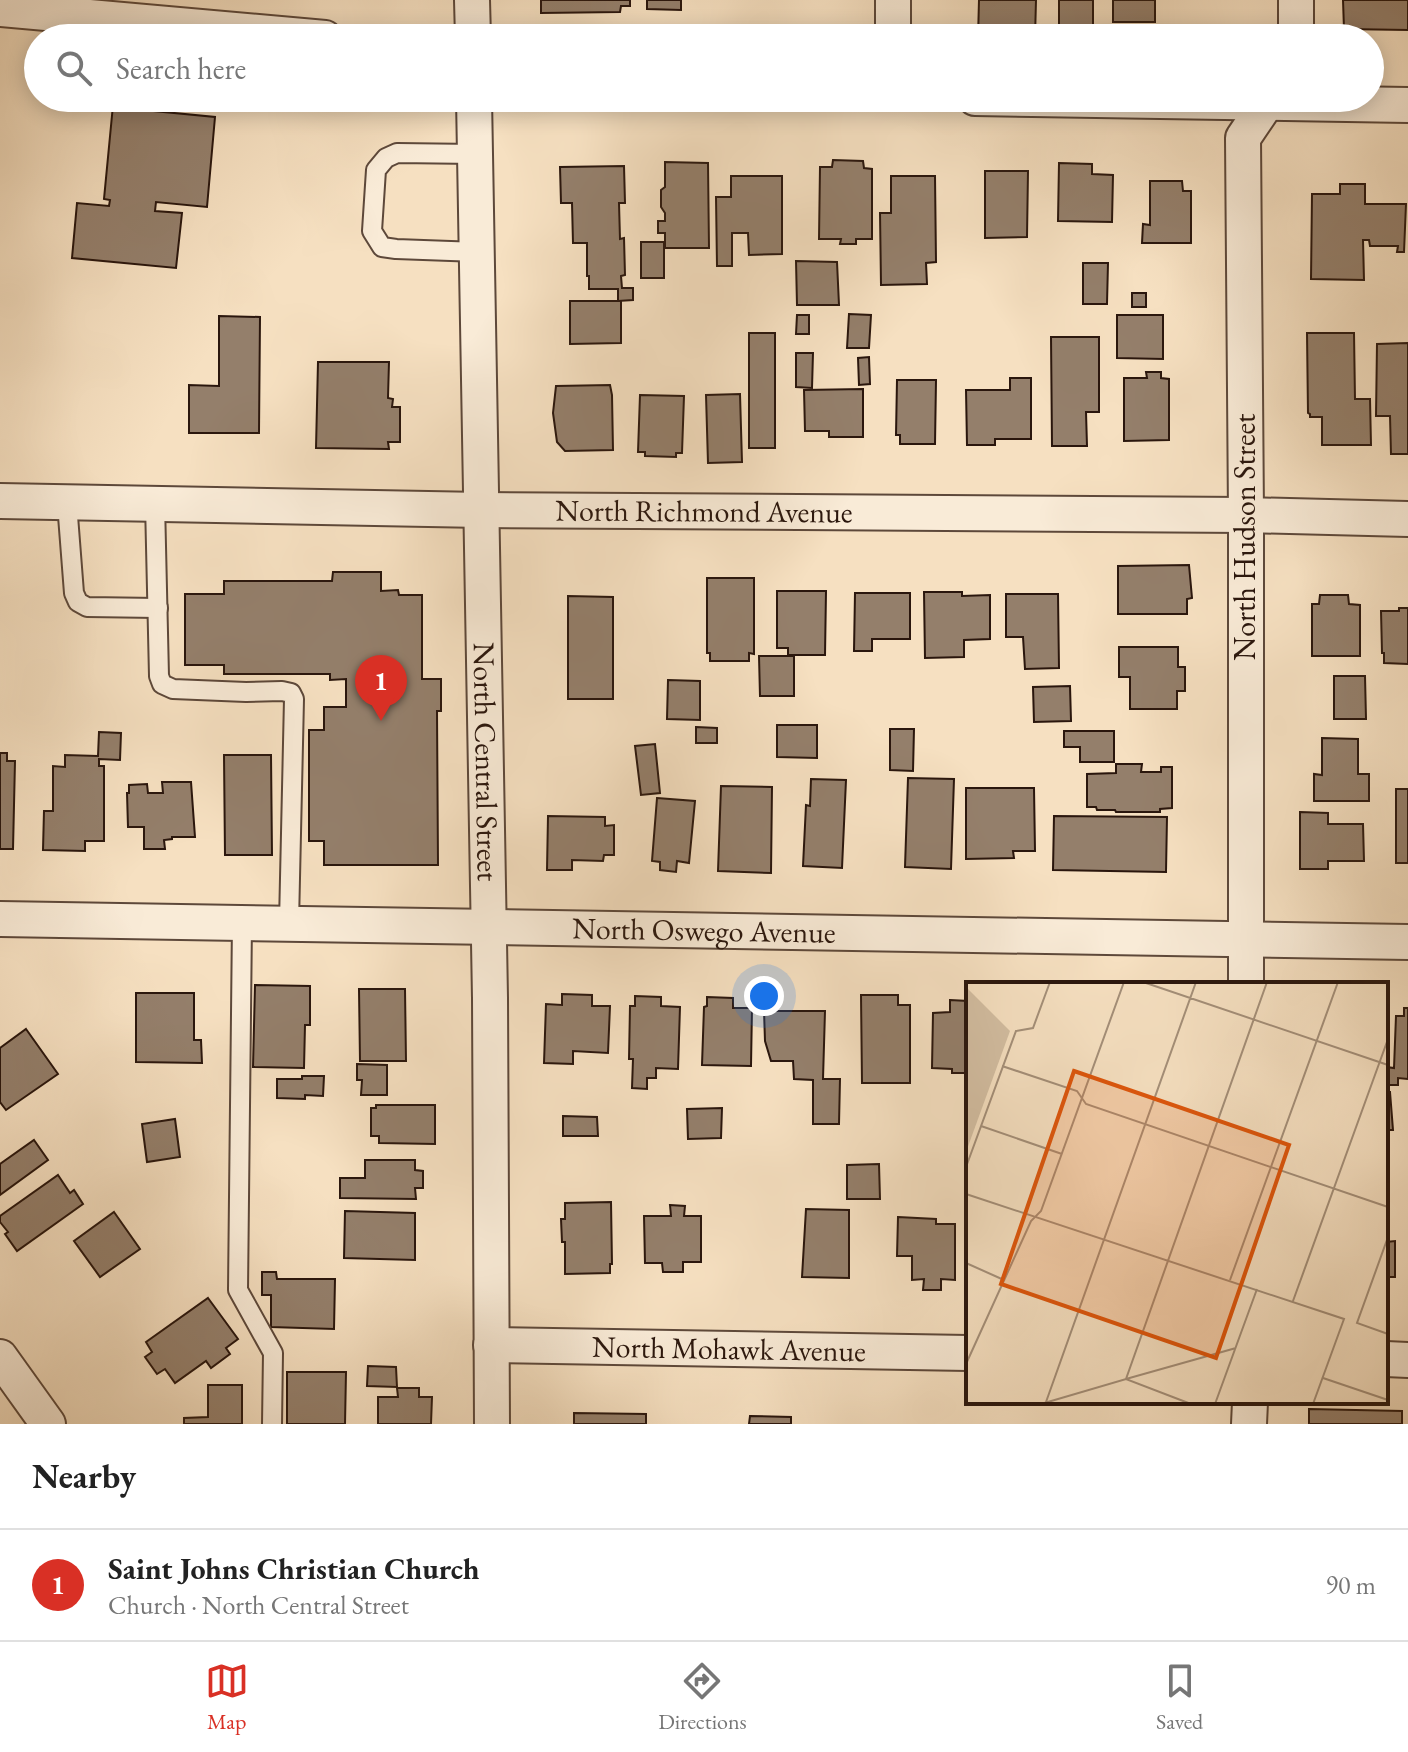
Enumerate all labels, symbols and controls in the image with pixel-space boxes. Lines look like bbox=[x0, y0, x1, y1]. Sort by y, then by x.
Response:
search box bbox=[24, 24, 1384, 112]
icon: search bbox=[52, 46, 96, 90]
text: Search here bbox=[116, 49, 246, 88]
street label: North Hudson Street bbox=[1225, 413, 1264, 661]
street label: North Richmond Avenue bbox=[555, 490, 853, 531]
street label: North Central Street bbox=[465, 642, 508, 882]
pin: 1 bbox=[355, 655, 407, 721]
street label: North Oswego Avenue bbox=[572, 908, 836, 952]
your location bbox=[744, 976, 784, 1016]
inset map bbox=[966, 982, 1388, 1404]
street label: North Mohawk Avenue bbox=[592, 1327, 866, 1370]
text: Nearby bbox=[32, 1454, 136, 1498]
text: Saint Johns Christian Church bbox=[108, 1549, 480, 1588]
text: 1 bbox=[51, 1568, 65, 1602]
text: 90 m bbox=[1326, 1568, 1376, 1602]
text: Church · North Central Street bbox=[108, 1588, 409, 1622]
tab: Map bbox=[205, 1659, 249, 1736]
tab: Directions bbox=[658, 1659, 747, 1736]
tab: Saved bbox=[1156, 1659, 1203, 1736]

